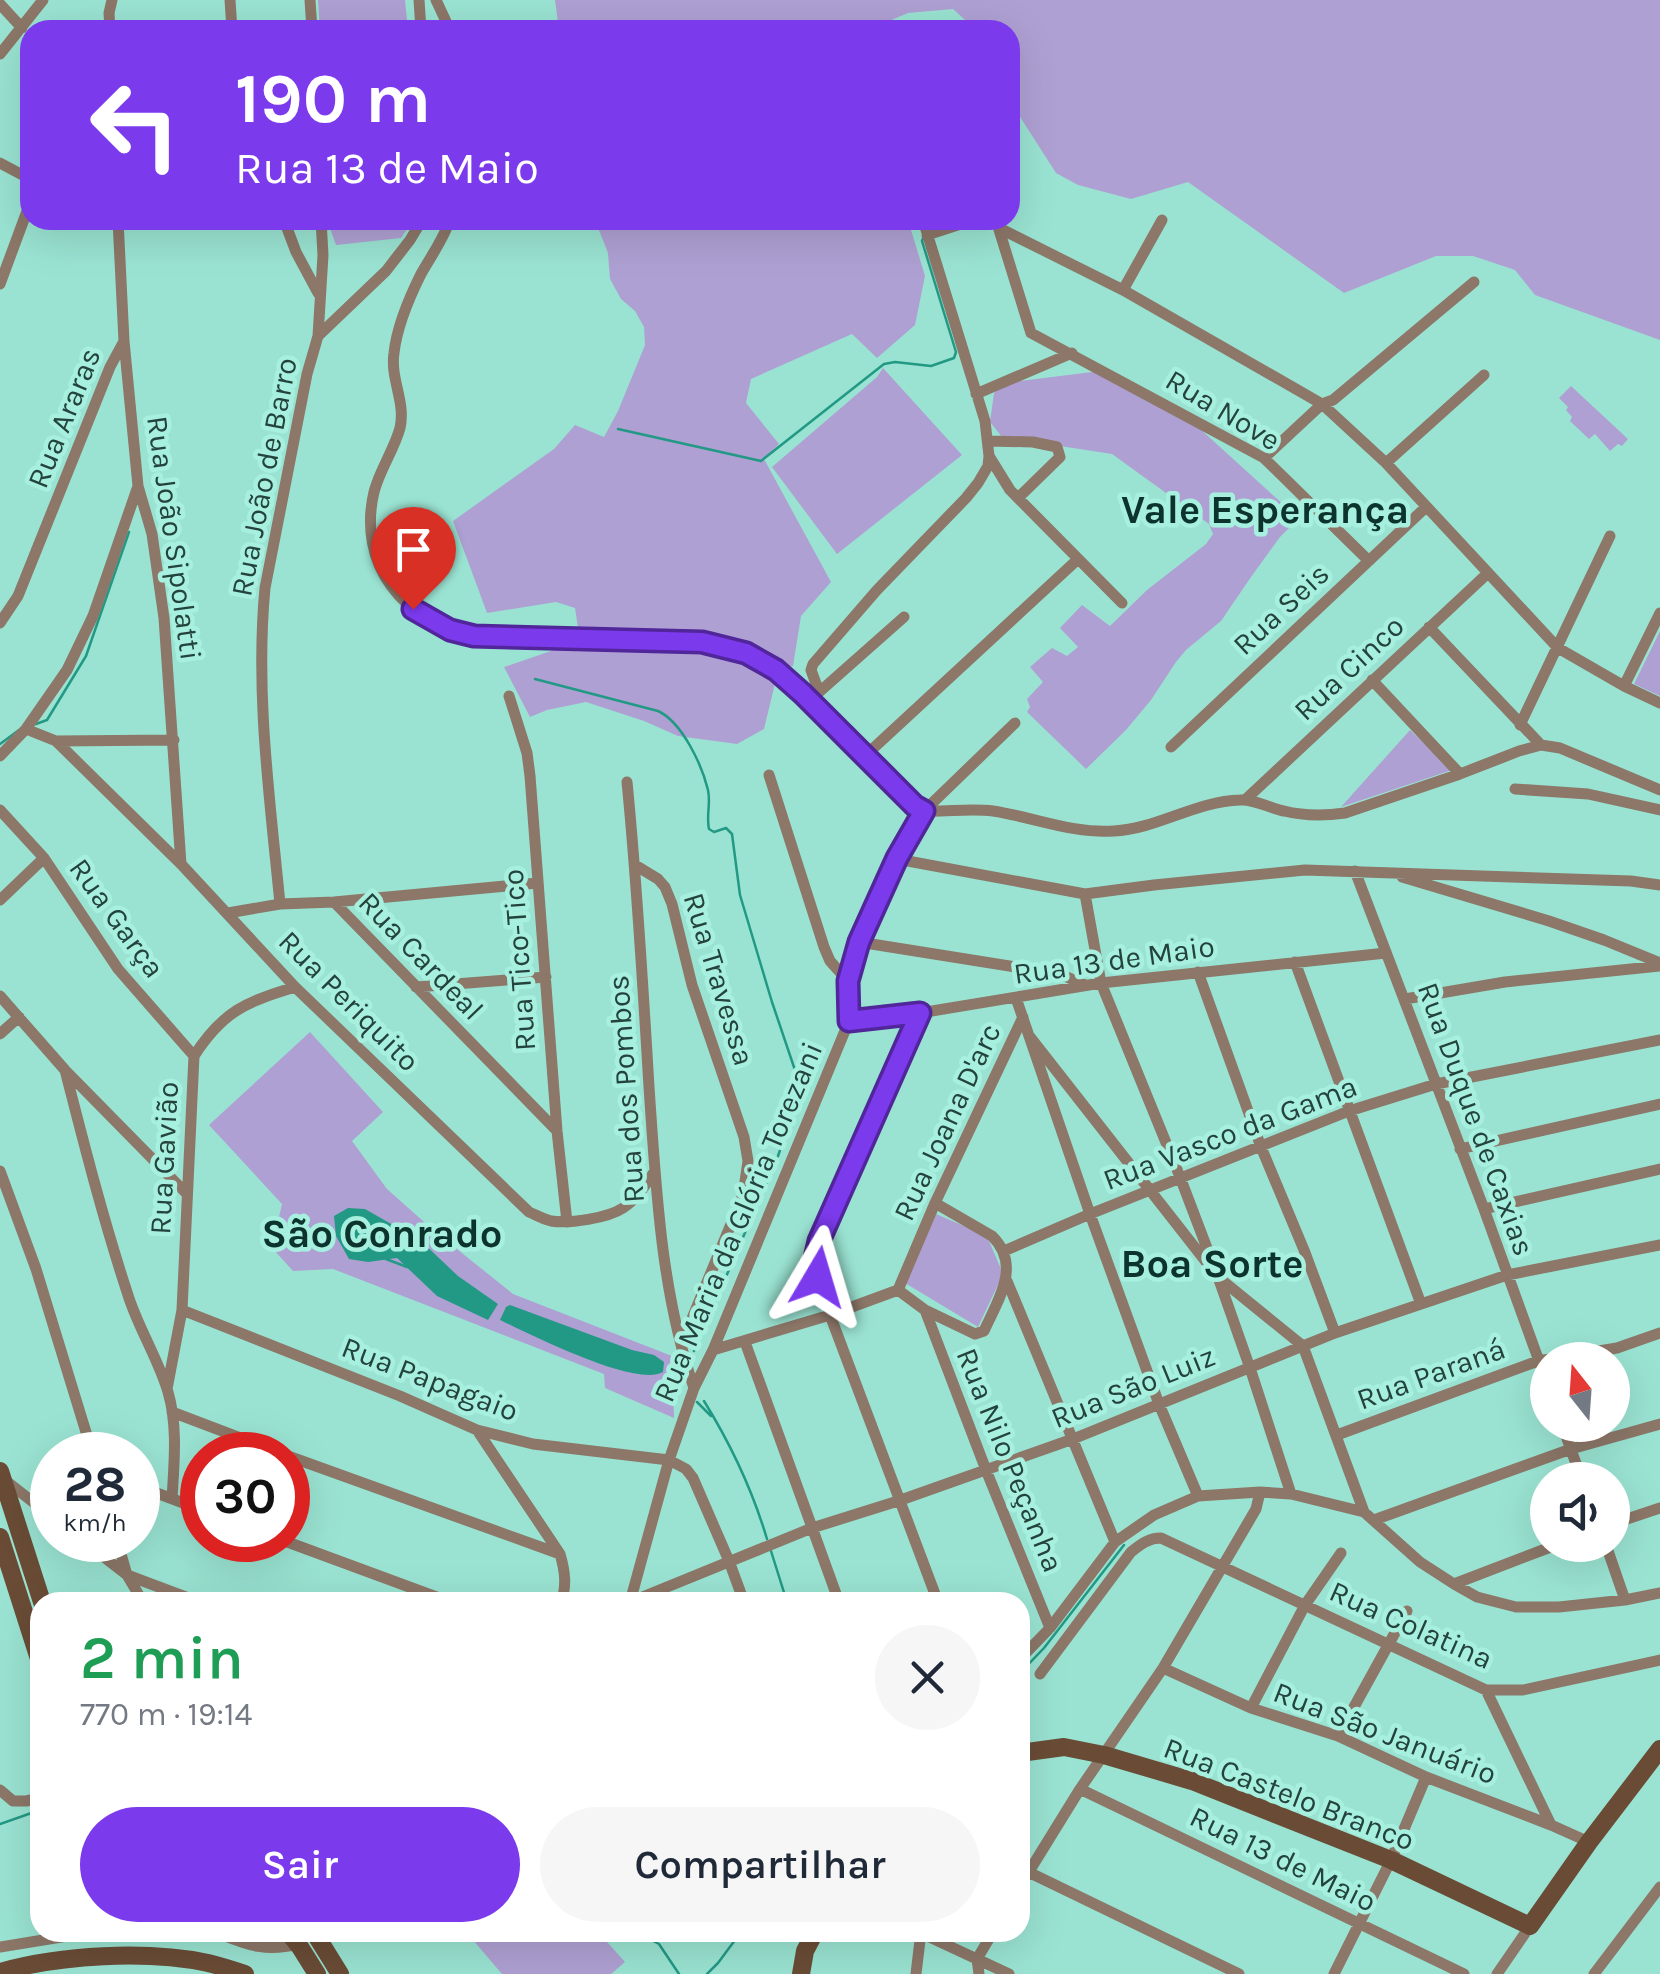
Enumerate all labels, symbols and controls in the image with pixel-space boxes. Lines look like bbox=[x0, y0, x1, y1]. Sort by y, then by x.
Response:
text: 190 m bbox=[235, 58, 431, 140]
icon: left bbox=[70, 60, 200, 190]
text: Rua 13 de Maio bbox=[235, 142, 539, 194]
street label: Rua Araras bbox=[20, 343, 108, 493]
street label: Rua João de Barro bbox=[223, 355, 305, 599]
street label: Rua Nove bbox=[1159, 362, 1287, 458]
street label: Rua João Sipolatti bbox=[139, 414, 209, 662]
district label: Vale Esperança bbox=[1121, 486, 1409, 533]
pin bbox=[371, 507, 456, 610]
icon: arrive bbox=[386, 522, 441, 577]
street label: Rua Seis bbox=[1225, 555, 1337, 663]
street label: Rua Cinco bbox=[1286, 608, 1412, 728]
street label: Rua Garça bbox=[62, 851, 172, 985]
street label: Rua Tico-Tico bbox=[495, 868, 543, 1052]
street label: Rua Cardeal bbox=[351, 884, 491, 1028]
street label: Rua Travessa bbox=[676, 888, 762, 1070]
street label: Rua Periquito bbox=[271, 923, 427, 1079]
street label: Rua 13 de Maio bbox=[1011, 928, 1217, 992]
street label: Rua dos Pombos bbox=[600, 974, 652, 1204]
street label: Rua Duque de Caxias bbox=[1410, 977, 1542, 1261]
street label: Rua Joana D'arc bbox=[886, 1018, 1008, 1226]
street label: Rua Maria da Glória Torezani bbox=[646, 1037, 830, 1407]
street label: Rua Vasco da Gama bbox=[1098, 1068, 1362, 1198]
street label: Rua Gavião bbox=[142, 1081, 186, 1235]
district label: São Conrado bbox=[262, 1210, 502, 1257]
position arrow bbox=[766, 1225, 870, 1329]
district label: Boa Sorte bbox=[1121, 1240, 1303, 1287]
street label: Rua Papagaio bbox=[337, 1329, 523, 1429]
street label: Rua Paraná bbox=[1352, 1331, 1510, 1417]
street label: Rua São Luiz bbox=[1046, 1338, 1220, 1436]
north arrow bbox=[1530, 1342, 1630, 1442]
map controls bbox=[1530, 1342, 1630, 1562]
street label: Rua Nilo Peçanha bbox=[949, 1343, 1071, 1577]
speed limit sign: 30 bbox=[180, 1432, 310, 1562]
text: 28 bbox=[64, 1455, 126, 1514]
button: sound bbox=[1530, 1462, 1630, 1562]
text: km/h bbox=[63, 1508, 127, 1537]
street label: Rua Colatina bbox=[1324, 1573, 1498, 1677]
text: 2 min bbox=[80, 1623, 244, 1693]
button: close bbox=[875, 1625, 980, 1730]
street label: Rua São Januário bbox=[1268, 1674, 1502, 1792]
text: 770 m · 19:14 bbox=[80, 1696, 252, 1733]
street label: Rua Castelo Branco bbox=[1159, 1730, 1419, 1858]
street label: Rua 13 de Maio bbox=[1184, 1798, 1382, 1920]
button: Sair bbox=[80, 1807, 520, 1922]
button: Compartilhar bbox=[540, 1807, 980, 1922]

